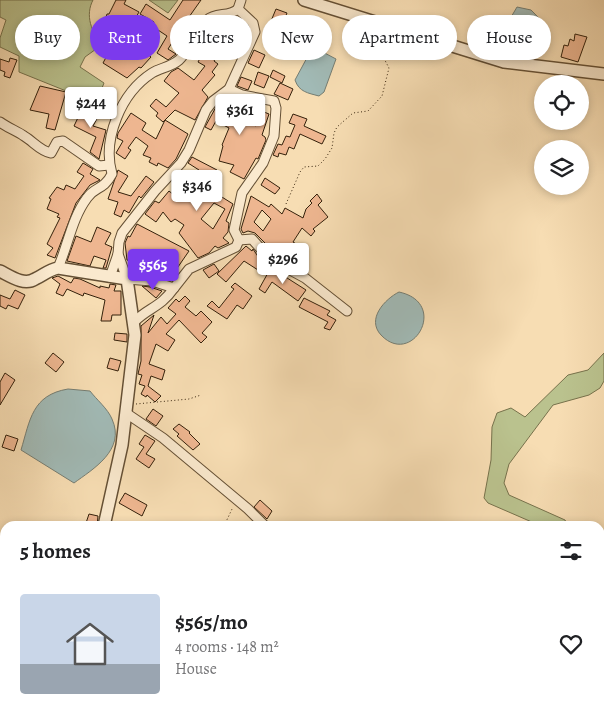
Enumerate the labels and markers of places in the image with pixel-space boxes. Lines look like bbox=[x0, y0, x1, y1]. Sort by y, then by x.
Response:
pin: $244 bbox=[61, 86, 121, 129]
pin: $361 bbox=[210, 94, 270, 136]
pin: $346 bbox=[167, 170, 227, 212]
pin: $296 bbox=[253, 242, 313, 285]
pin: $565 bbox=[123, 248, 183, 291]

